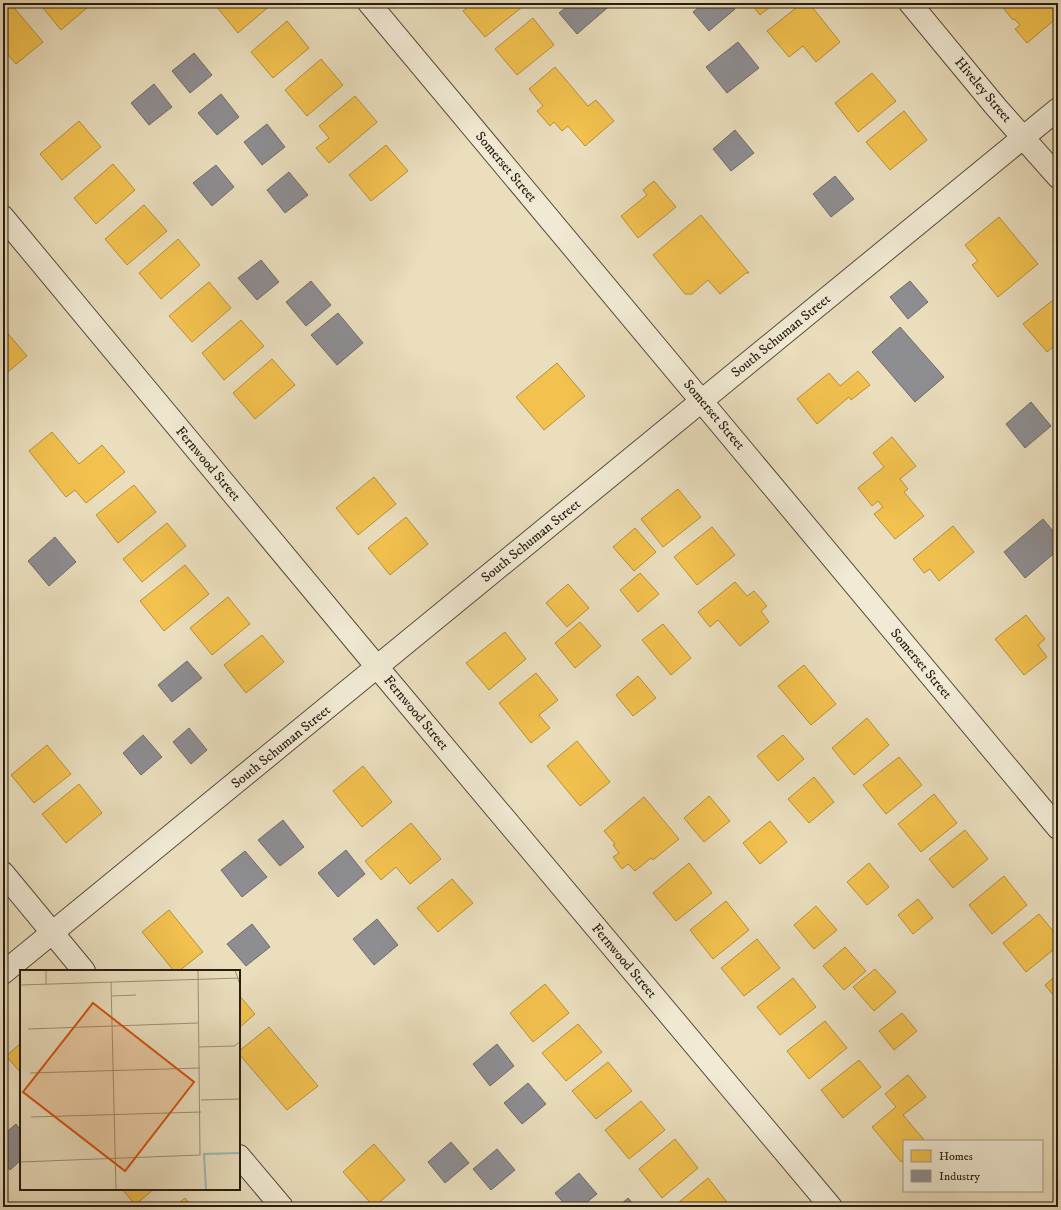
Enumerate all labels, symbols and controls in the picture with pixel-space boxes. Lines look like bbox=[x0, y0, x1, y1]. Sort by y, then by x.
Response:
street label: Hiveley Street bbox=[950, 54, 1016, 127]
street label: Somerset Street bbox=[471, 128, 541, 206]
street label: South Schuman Street bbox=[728, 290, 835, 382]
street label: Somerset Street bbox=[679, 376, 749, 454]
street label: Fernwood Street bbox=[171, 423, 245, 505]
street label: South Schuman Street bbox=[478, 495, 585, 587]
street label: Somerset Street bbox=[886, 625, 956, 703]
street label: Fernwood Street bbox=[379, 672, 453, 754]
street label: South Schuman Street bbox=[228, 701, 335, 793]
street label: Fernwood Street bbox=[587, 920, 661, 1002]
inset map bbox=[20, 970, 240, 1190]
legend bbox=[903, 1140, 1043, 1192]
text: Homes bbox=[939, 1149, 973, 1164]
text: Industry bbox=[939, 1169, 980, 1184]

